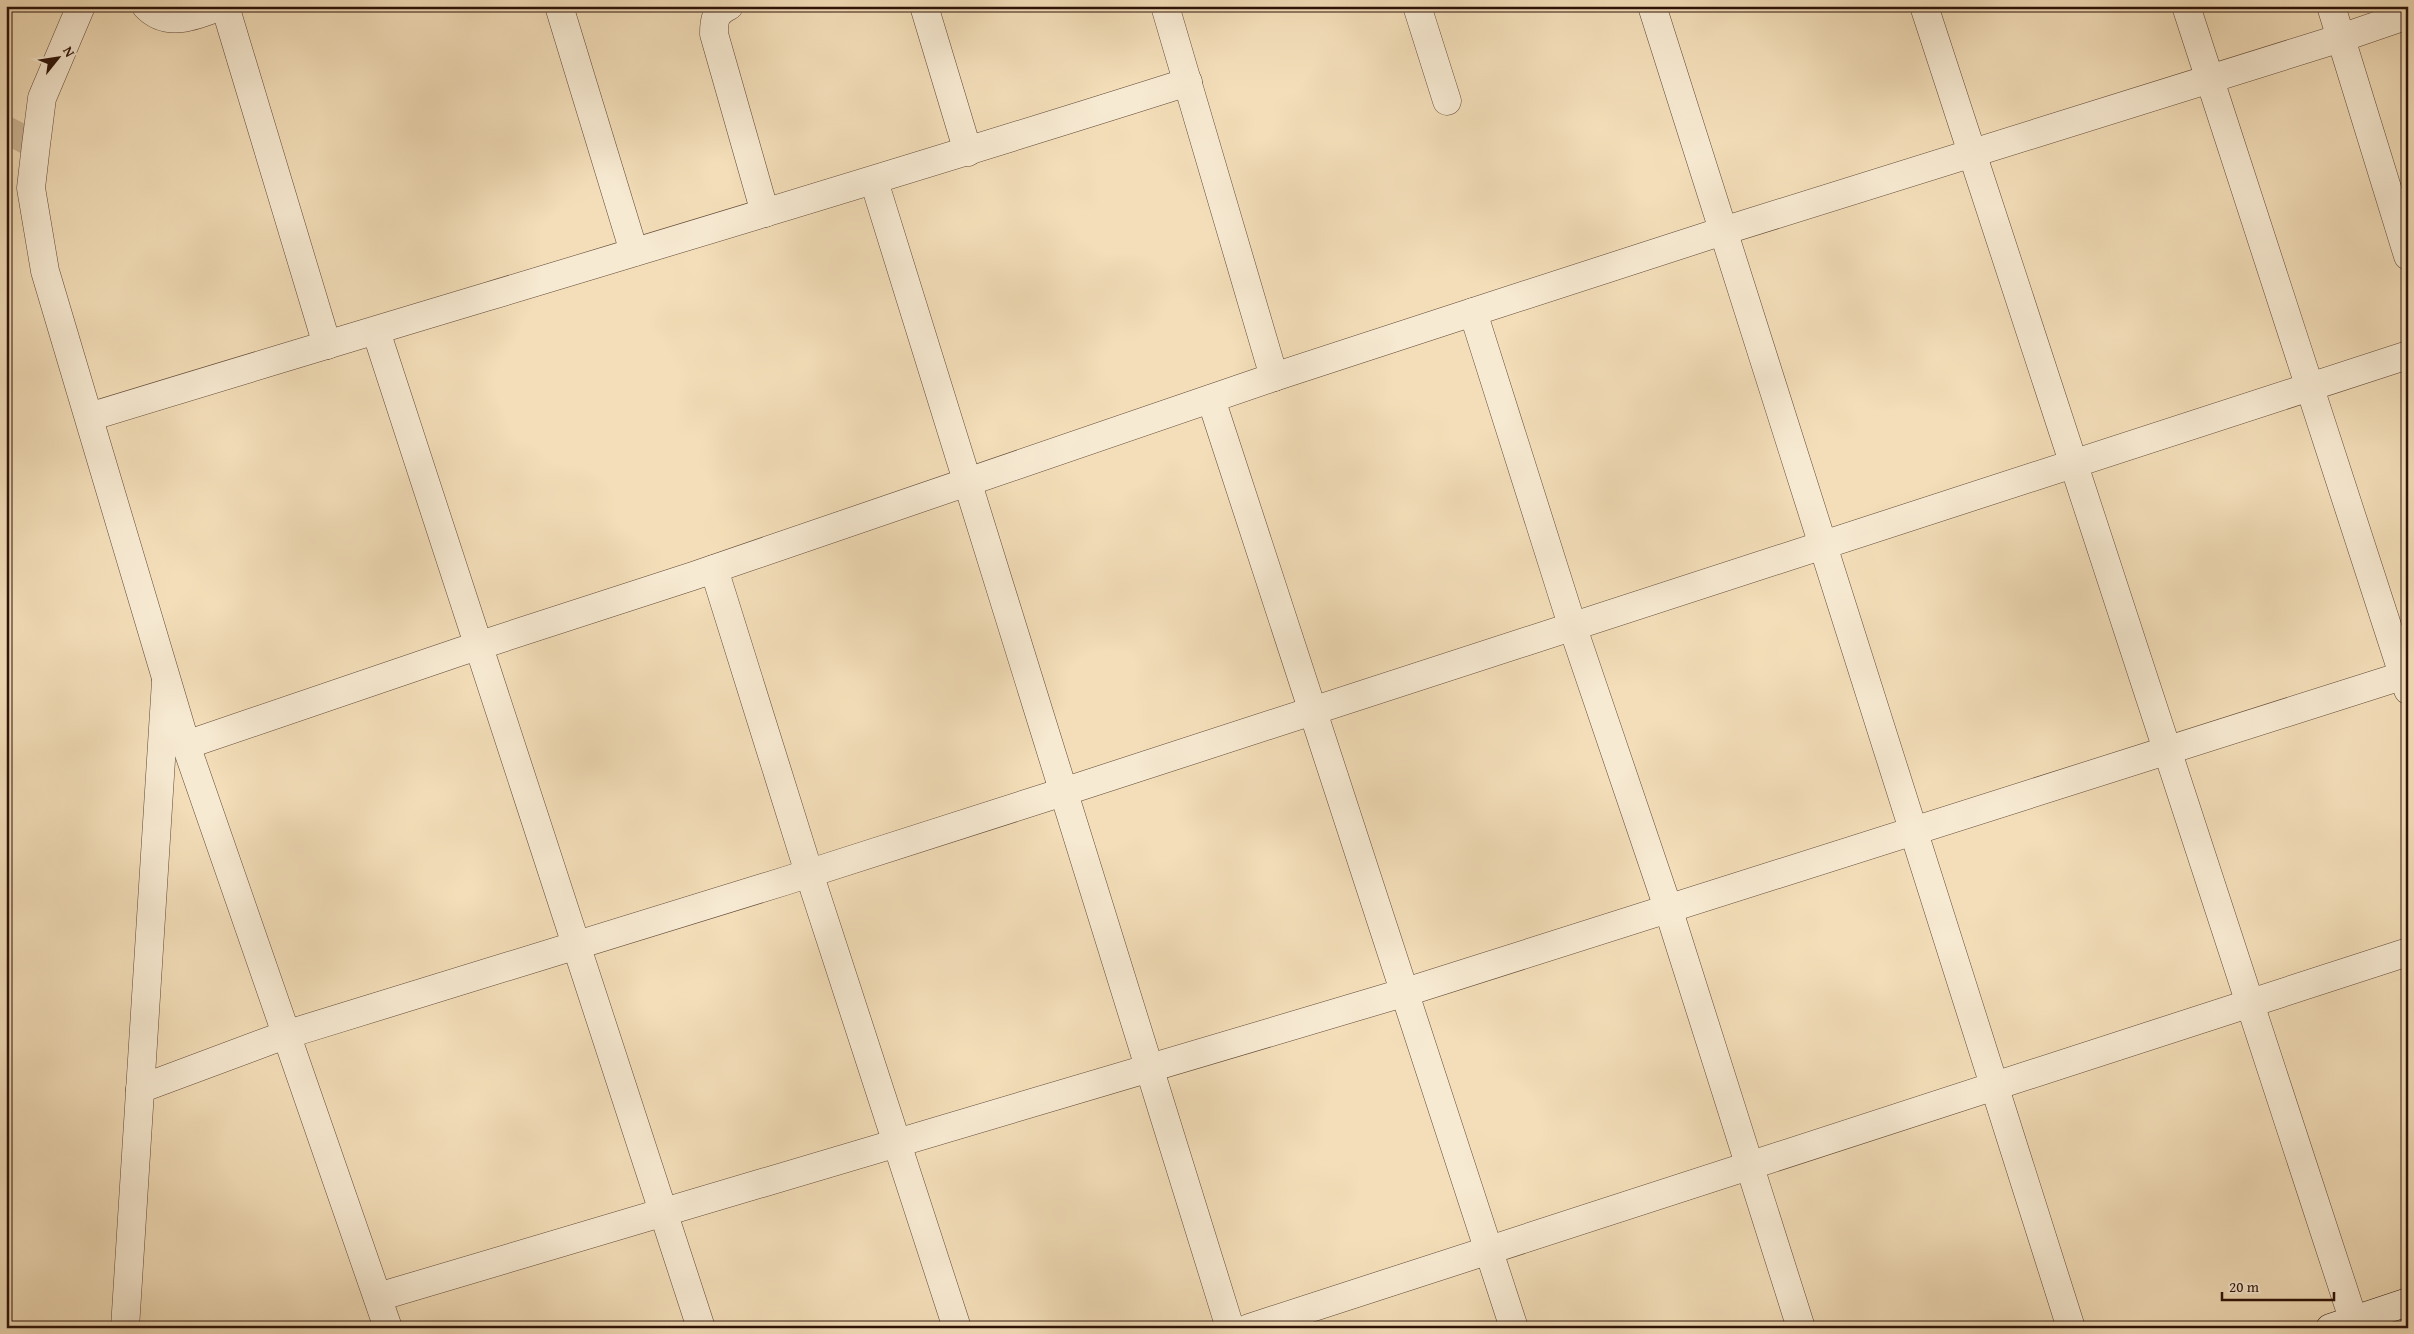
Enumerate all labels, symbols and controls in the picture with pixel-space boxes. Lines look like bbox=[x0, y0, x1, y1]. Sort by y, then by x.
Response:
north arrow bbox=[32, 32, 82, 82]
text: N bbox=[58, 42, 81, 61]
scale bar bbox=[2222, 1269, 2334, 1301]
text: 20 m bbox=[2229, 1276, 2260, 1297]

